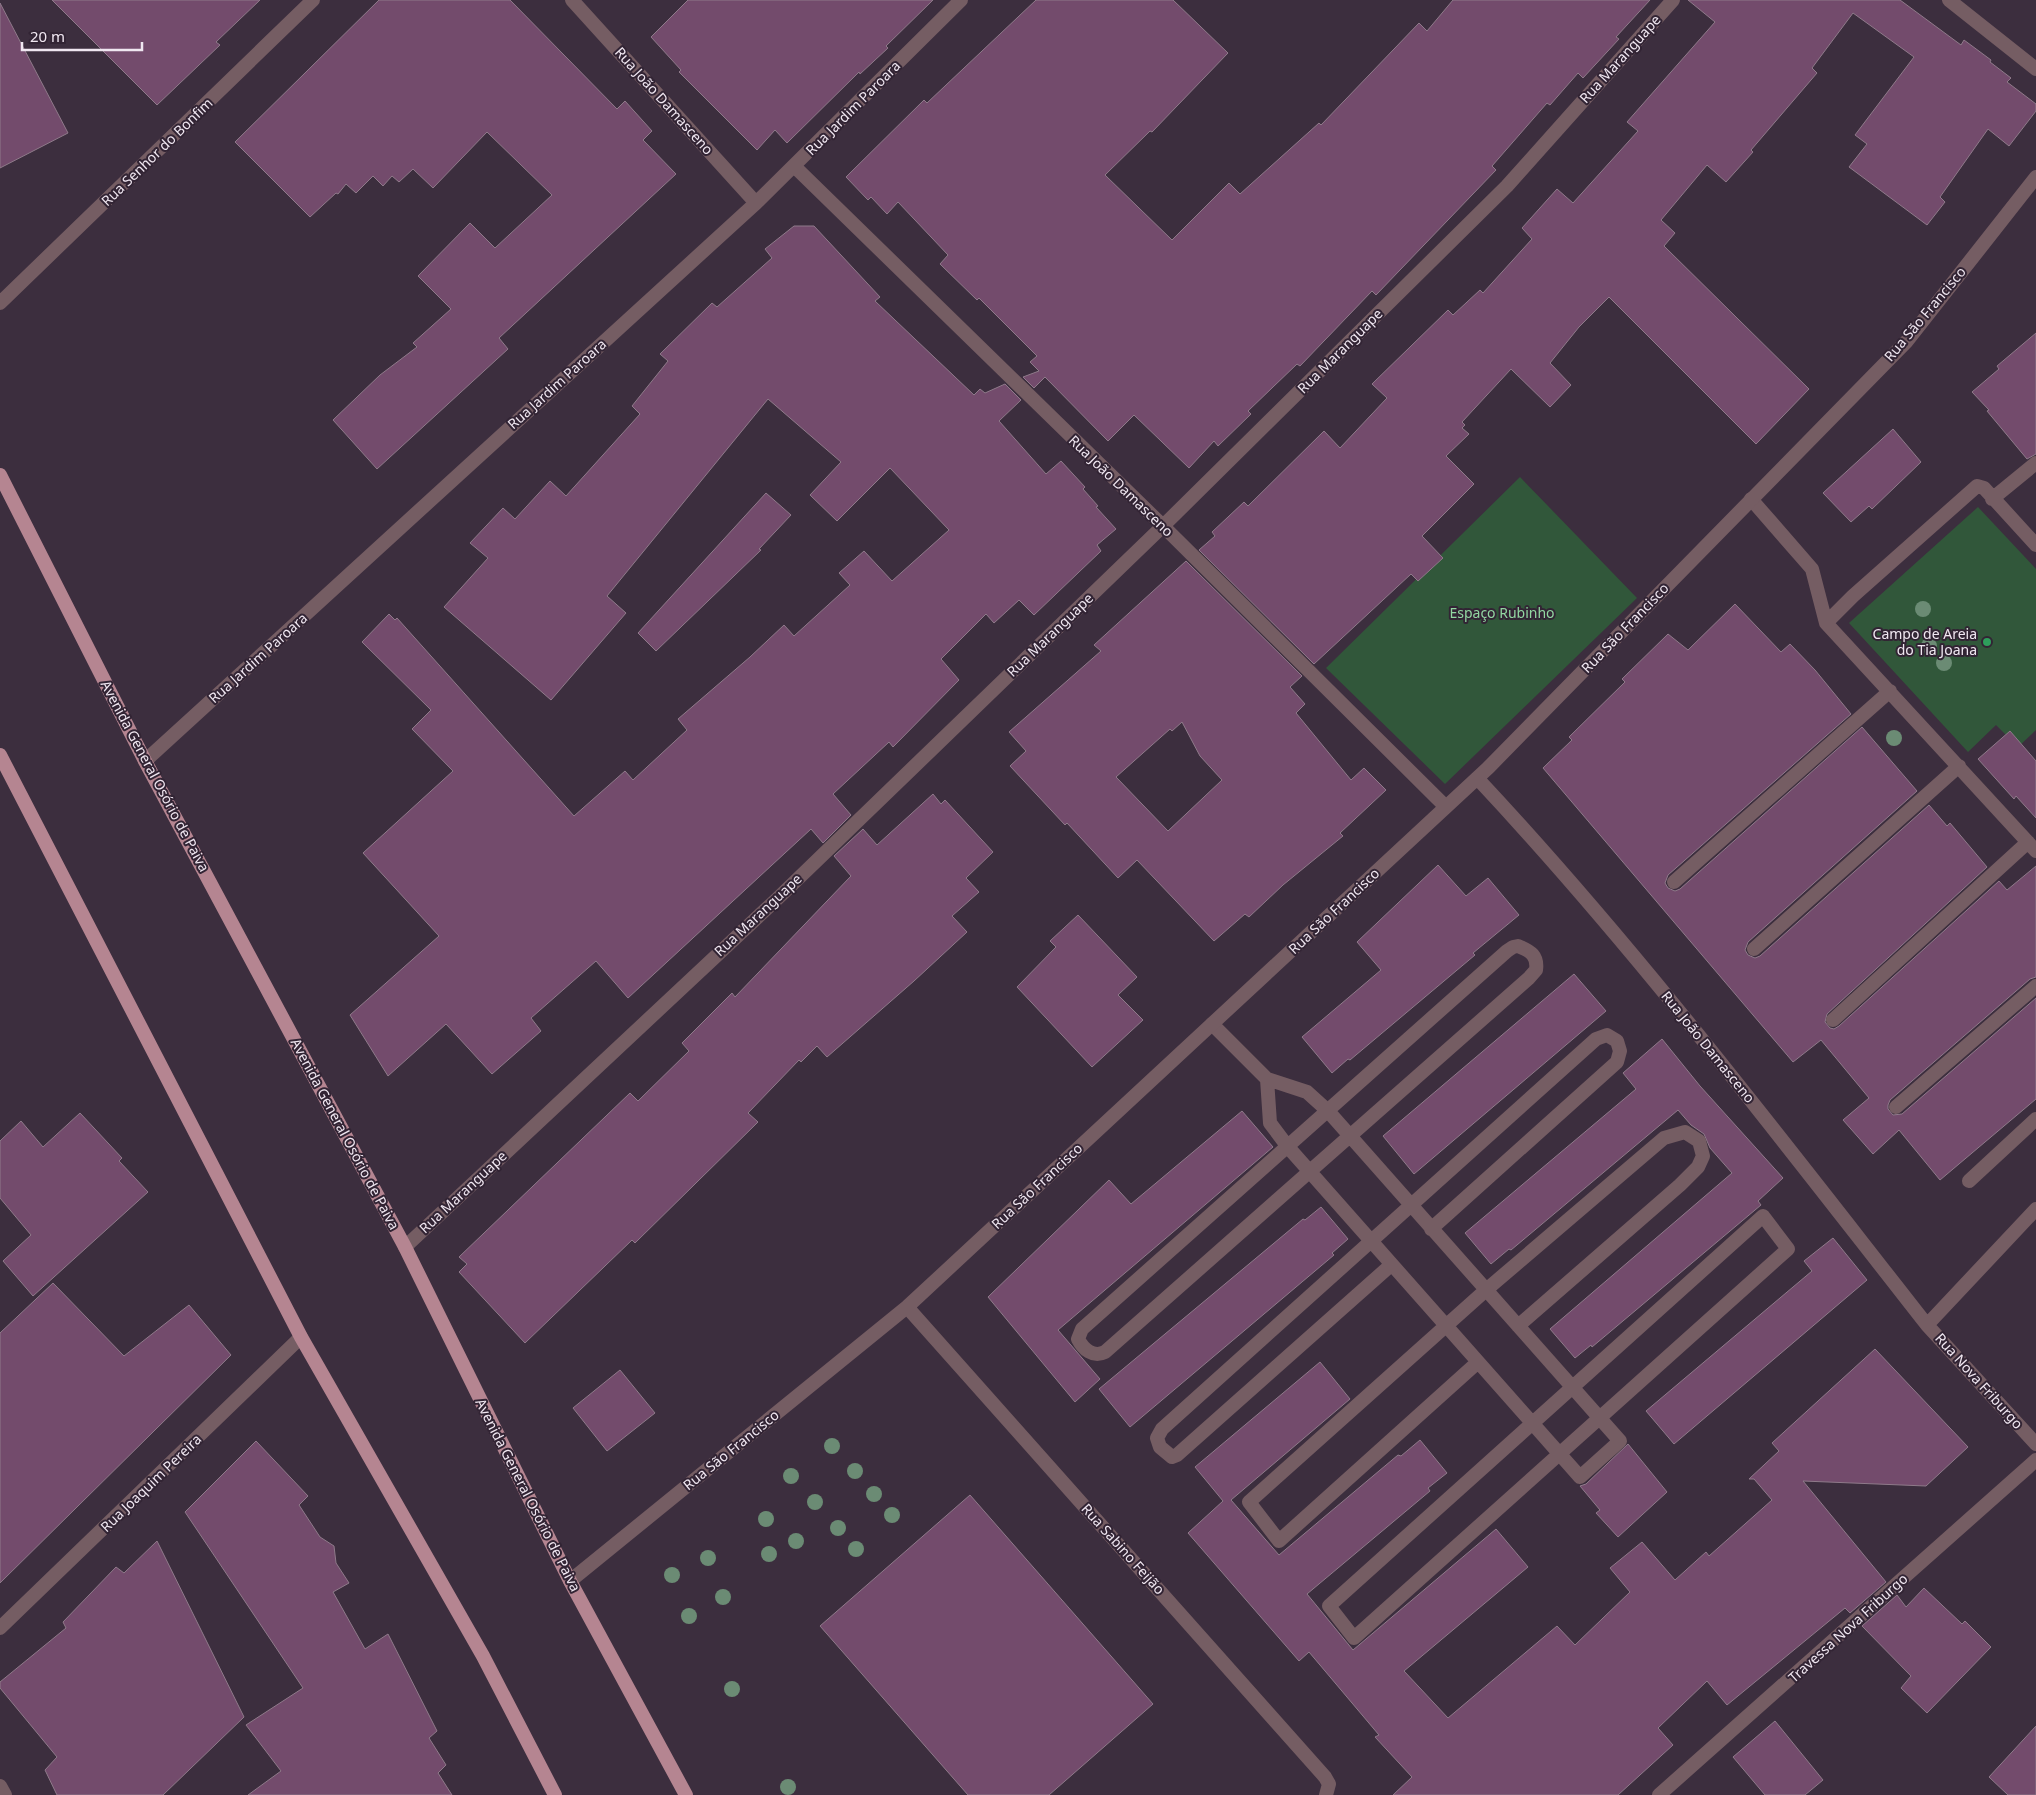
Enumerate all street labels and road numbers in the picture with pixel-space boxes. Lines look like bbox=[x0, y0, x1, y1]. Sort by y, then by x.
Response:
street label: Rua Maranguape bbox=[1575, 10, 1665, 107]
street label: Rua João Damasceno bbox=[611, 43, 718, 159]
street label: Rua Jardim Paroara bbox=[801, 56, 904, 159]
street label: Rua Senhor do Bonfim bbox=[97, 93, 217, 210]
street label: Rua São Francisco bbox=[1879, 262, 1970, 365]
street label: Rua Maranguape bbox=[1293, 304, 1386, 397]
street label: Rua Jardim Paroara bbox=[503, 334, 610, 433]
street label: Rua João Damasceno bbox=[1065, 431, 1178, 541]
street label: Rua São Francisco bbox=[1577, 579, 1672, 677]
street label: Rua Maranguape bbox=[1002, 588, 1097, 681]
street label: Rua Jardim Paroara bbox=[204, 608, 311, 707]
street label: Avenida General Osório de Paiva bbox=[97, 677, 214, 875]
street label: Rua São Francisco bbox=[1284, 863, 1383, 958]
street label: Rua Maranguape bbox=[710, 869, 806, 960]
street label: Rua João Damasceno bbox=[1657, 987, 1759, 1107]
street label: Avenida General Osório de Paiva bbox=[287, 1035, 404, 1233]
street label: Rua São Francisco bbox=[987, 1138, 1086, 1233]
street label: Rua Maranguape bbox=[415, 1146, 511, 1237]
street label: Rua Nova Friburgo bbox=[1931, 1329, 2028, 1433]
street label: Avenida General Osório de Paiva bbox=[471, 1395, 586, 1595]
street label: Rua São Francisco bbox=[679, 1405, 783, 1494]
street label: Rua Joaquim Pereira bbox=[96, 1429, 205, 1536]
street label: Rua Sabino Feijão bbox=[1077, 1499, 1169, 1598]
street label: Travessa Nova Friburgo bbox=[1784, 1569, 1911, 1686]

